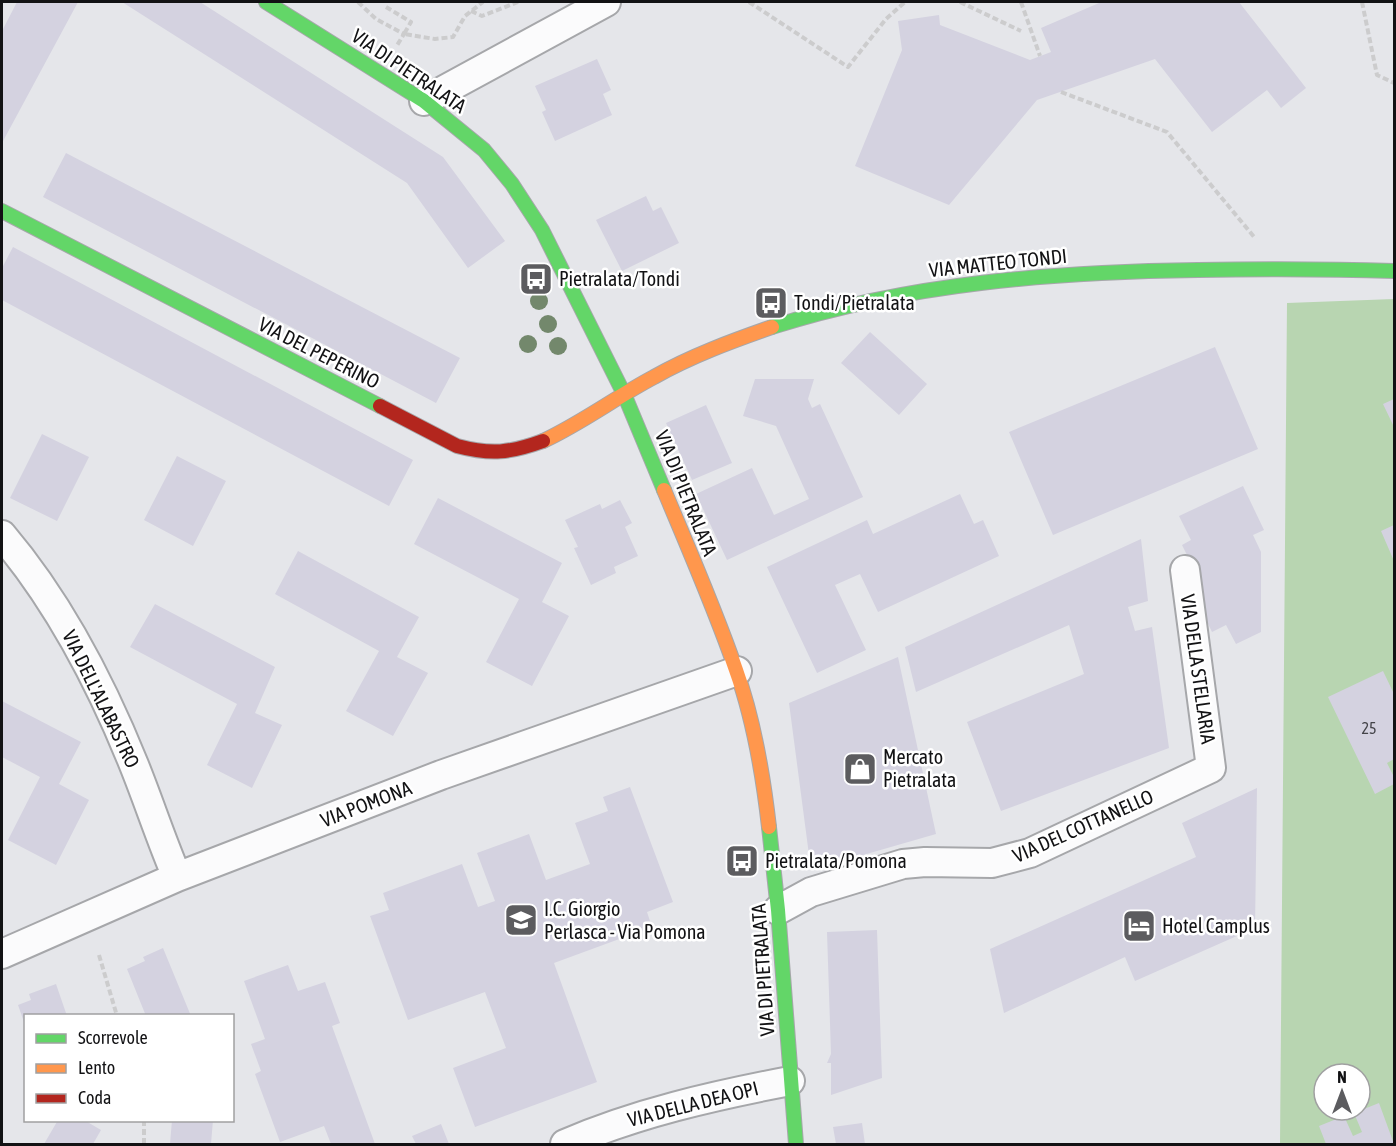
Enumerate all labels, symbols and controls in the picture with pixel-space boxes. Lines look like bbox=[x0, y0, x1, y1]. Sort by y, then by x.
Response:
street label: VIA DI PIETRALATA bbox=[348, 24, 471, 117]
street label: VIA MATTEO TONDI bbox=[928, 244, 1068, 281]
bus stop icon: Pietralata/Tondi bbox=[518, 261, 554, 297]
place label: Pietralata/Tondi bbox=[559, 267, 680, 290]
bus stop icon: Tondi/Pietralata bbox=[753, 285, 789, 321]
place label: Tondi/Pietralata bbox=[794, 291, 915, 314]
street label: VIA DEL PEPERINO bbox=[255, 312, 384, 393]
street label: VIA DI PIETRALATA bbox=[651, 427, 722, 559]
street label: VIA DELLA STELLARIA bbox=[1177, 593, 1220, 746]
street label: VIA DELL'ALABASTRO bbox=[58, 626, 145, 771]
house number: 25 bbox=[1361, 719, 1377, 737]
place label: Mercato Pietralata bbox=[883, 745, 956, 791]
shop icon: Mercato Pietralata bbox=[842, 751, 878, 787]
street label: VIA POMONA bbox=[317, 776, 415, 831]
street label: VIA DEL COTTANELLO bbox=[1009, 784, 1157, 867]
bus stop icon: Pietralata/Pomona bbox=[724, 843, 760, 879]
place label: Pietralata/Pomona bbox=[765, 849, 907, 872]
place label: I.C. Giorgio Perlasca - Via Pomona bbox=[544, 897, 706, 943]
school or university icon: I.C. Giorgio Perlasca - Via Pomona bbox=[503, 902, 539, 938]
street label: VIA DI PIETRALATA bbox=[746, 903, 779, 1037]
hotel icon: Hotel Camplus bbox=[1121, 908, 1157, 944]
place label: Hotel Camplus bbox=[1162, 914, 1270, 937]
legend bbox=[24, 1014, 234, 1122]
text: Scorrevole bbox=[78, 1027, 148, 1048]
text: Lento bbox=[78, 1057, 115, 1078]
north arrow bbox=[1312, 1062, 1372, 1122]
text: N bbox=[1337, 1068, 1347, 1086]
street label: VIA DELLA DEA OPI bbox=[625, 1076, 761, 1131]
text: Coda bbox=[78, 1087, 111, 1108]

